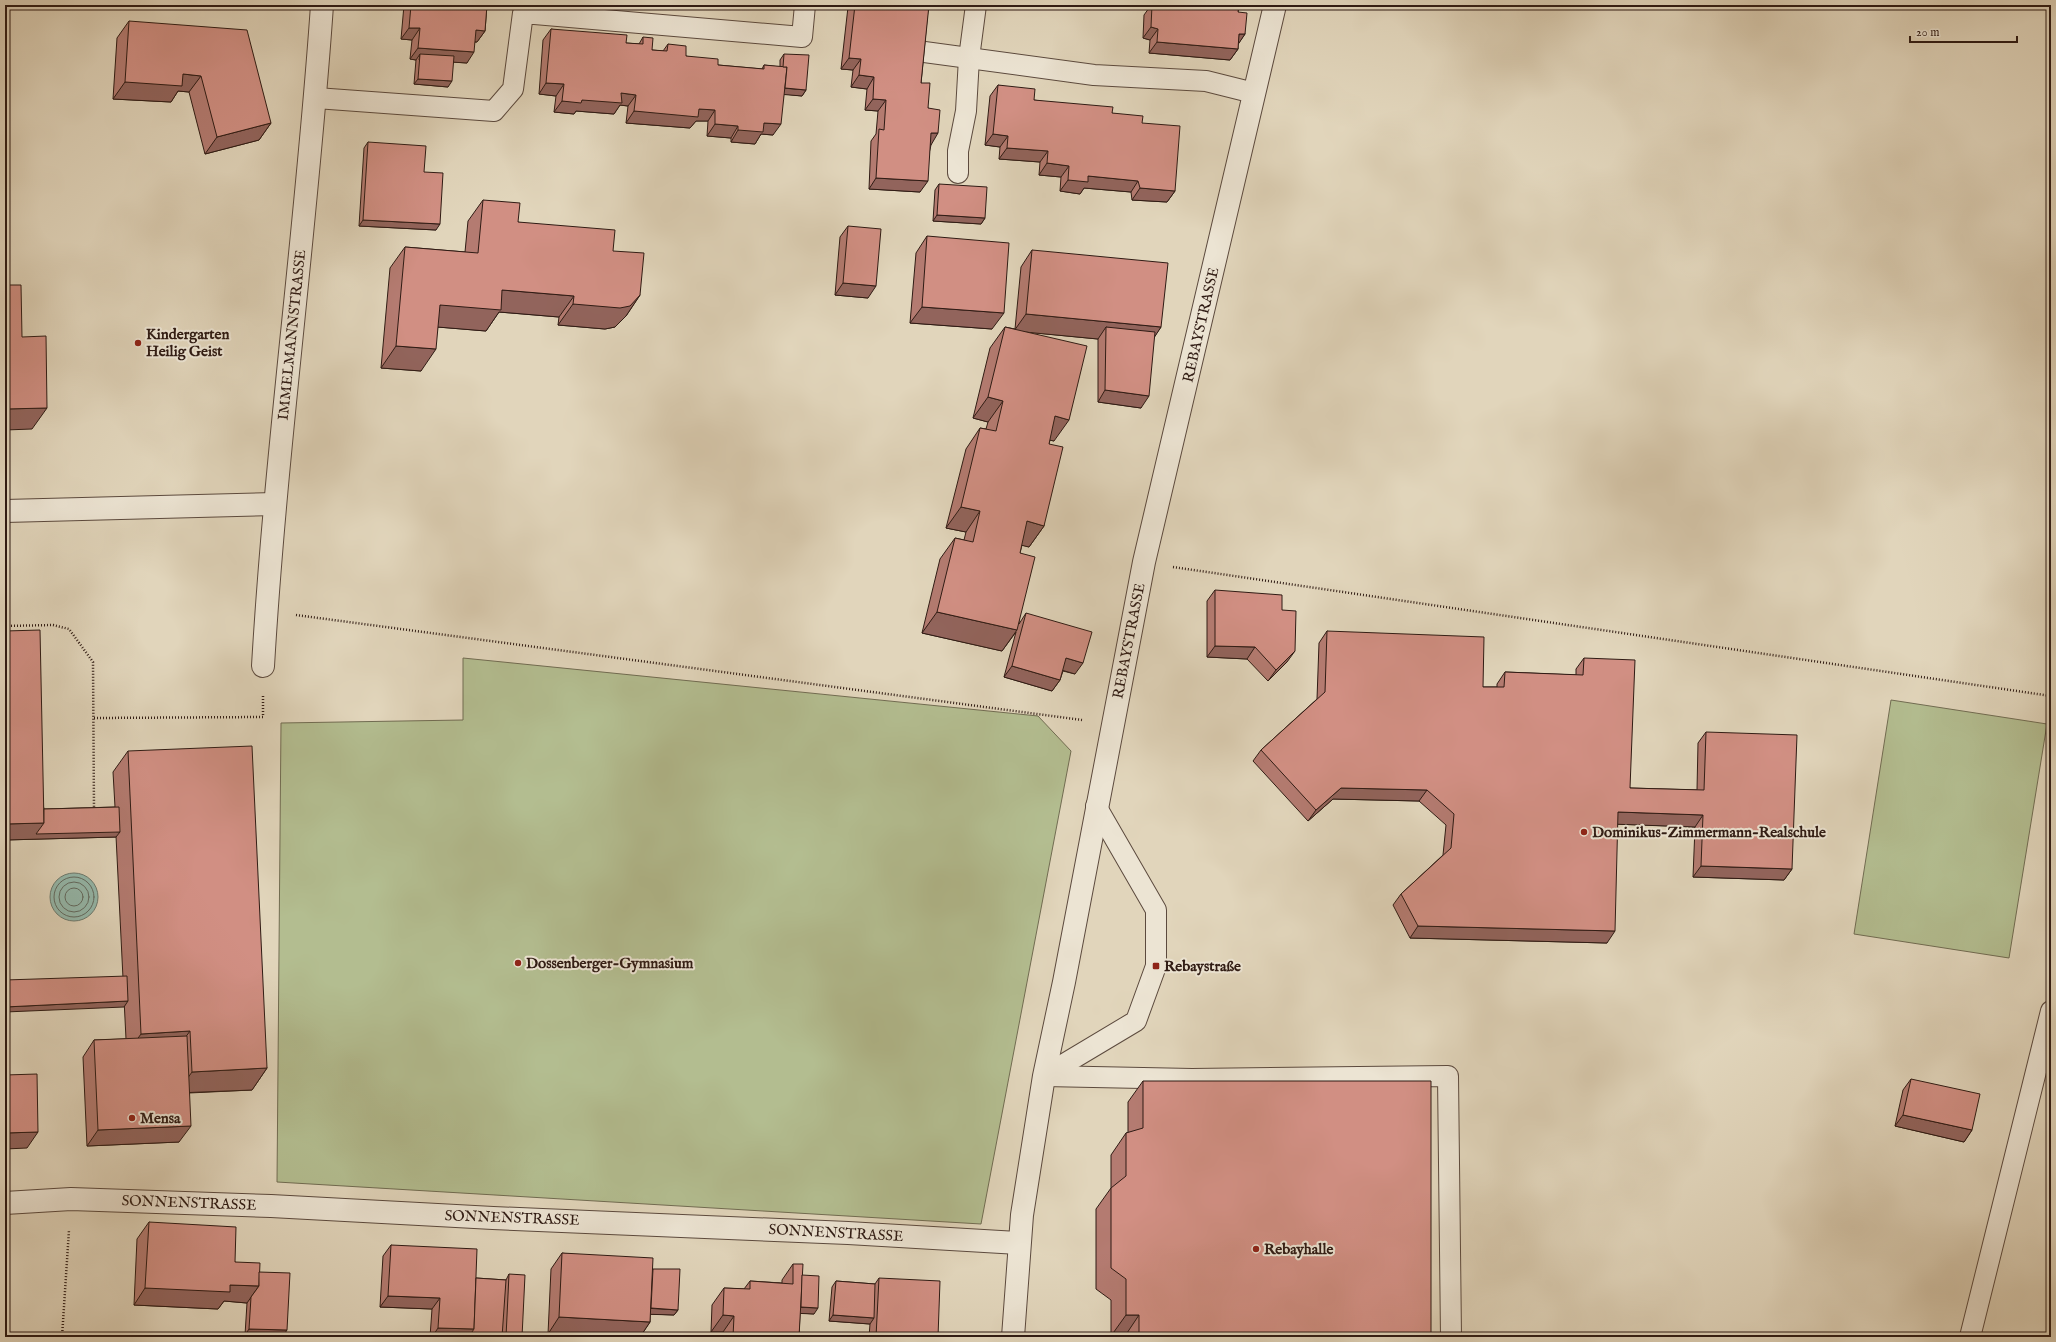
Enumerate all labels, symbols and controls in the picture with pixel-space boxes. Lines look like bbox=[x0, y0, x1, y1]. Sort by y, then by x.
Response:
scale bar bbox=[1910, 18, 2017, 44]
text: 20 m bbox=[1916, 25, 1939, 40]
street label: IMMELMANNSTRASSE bbox=[274, 249, 310, 421]
street label: REBAYSTRASSE bbox=[1179, 266, 1223, 384]
place label: Kindergarten Heilig Geist bbox=[146, 325, 229, 361]
marker: Kindergarten Heilig Geist bbox=[133, 338, 143, 348]
street label: REBAYSTRASSE bbox=[1108, 581, 1150, 701]
place label: Dominikus-Zimmermann-Realschule bbox=[1592, 823, 1826, 842]
marker: Dominikus-Zimmermann-Realschule bbox=[1579, 827, 1589, 837]
place label: Dossenberger-Gymnasium bbox=[526, 954, 694, 973]
place label: Rebaystraße bbox=[1164, 957, 1241, 976]
marker: Dossenberger-Gymnasium bbox=[513, 958, 523, 968]
marker: Rebaystraße bbox=[1151, 961, 1161, 971]
place label: Mensa bbox=[140, 1109, 181, 1128]
marker: Mensa bbox=[127, 1113, 137, 1123]
street label: SONNENSTRASSE bbox=[121, 1191, 257, 1215]
street label: SONNENSTRASSE bbox=[444, 1206, 580, 1230]
street label: SONNENSTRASSE bbox=[768, 1220, 904, 1246]
place label: Rebayhalle bbox=[1264, 1240, 1333, 1259]
marker: Rebayhalle bbox=[1251, 1244, 1261, 1254]

